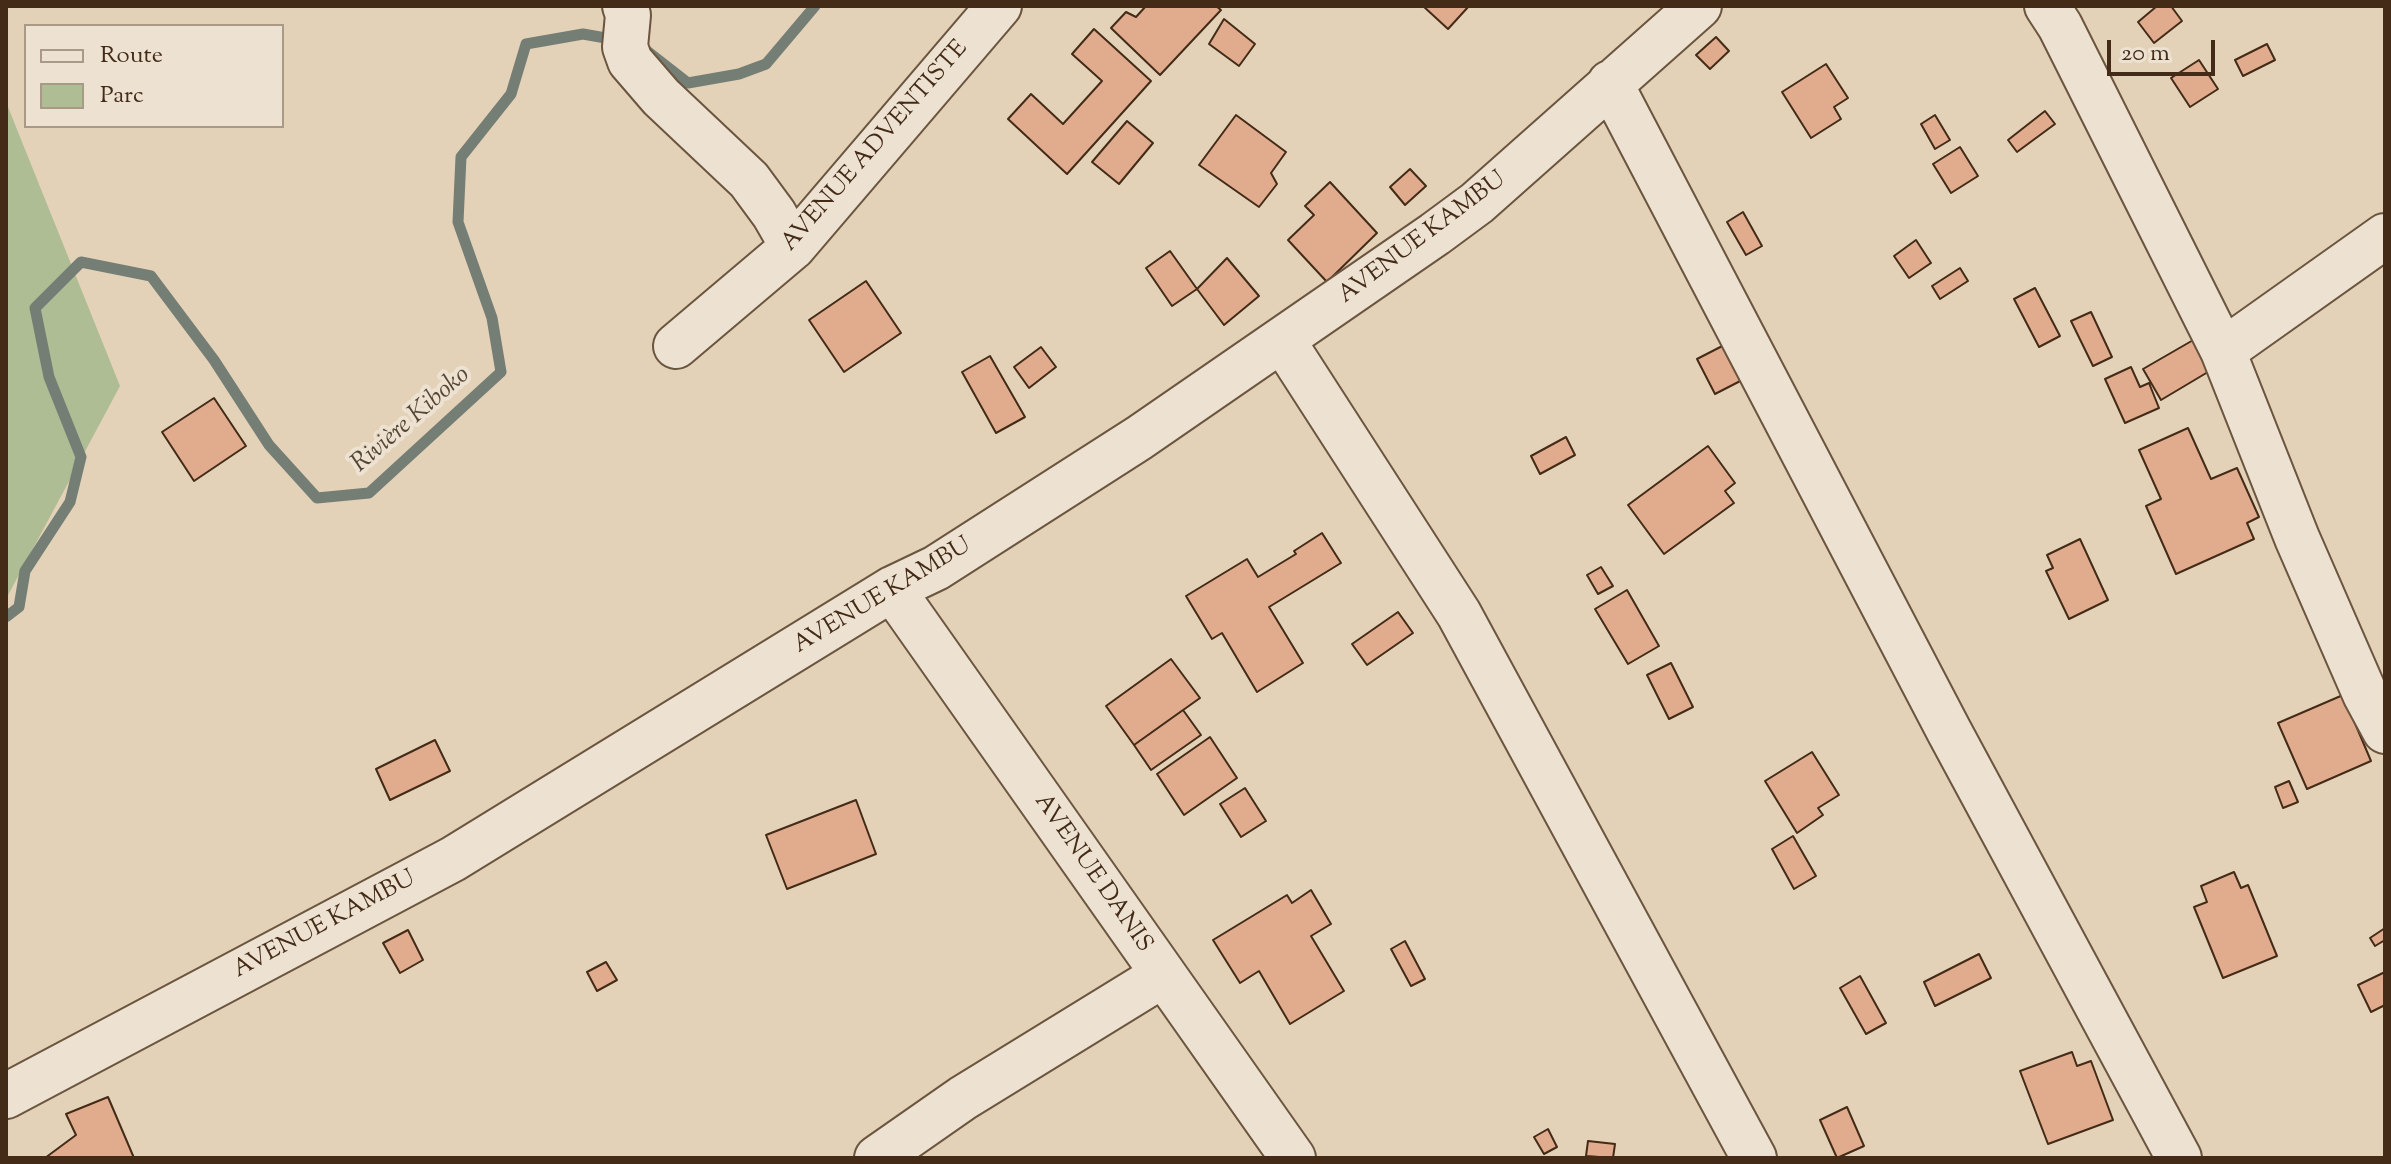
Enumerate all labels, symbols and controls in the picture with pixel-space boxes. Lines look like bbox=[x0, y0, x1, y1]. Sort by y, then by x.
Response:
legend bbox=[24, 24, 284, 128]
scale bar bbox=[2111, 24, 2219, 74]
street label: AVENUE ADVENTISTE bbox=[777, 36, 975, 258]
text: 20 m bbox=[2121, 37, 2170, 71]
text: Route bbox=[100, 39, 163, 73]
text: Parc bbox=[100, 79, 144, 113]
street label: AVENUE KAMBU bbox=[1334, 167, 1512, 311]
water label: Rivière Kiboko bbox=[346, 361, 478, 481]
street label: AVENUE KAMBU bbox=[789, 533, 977, 661]
street label: AVENUE DANIS bbox=[1027, 789, 1157, 959]
street label: AVENUE KAMBU bbox=[229, 866, 421, 986]

